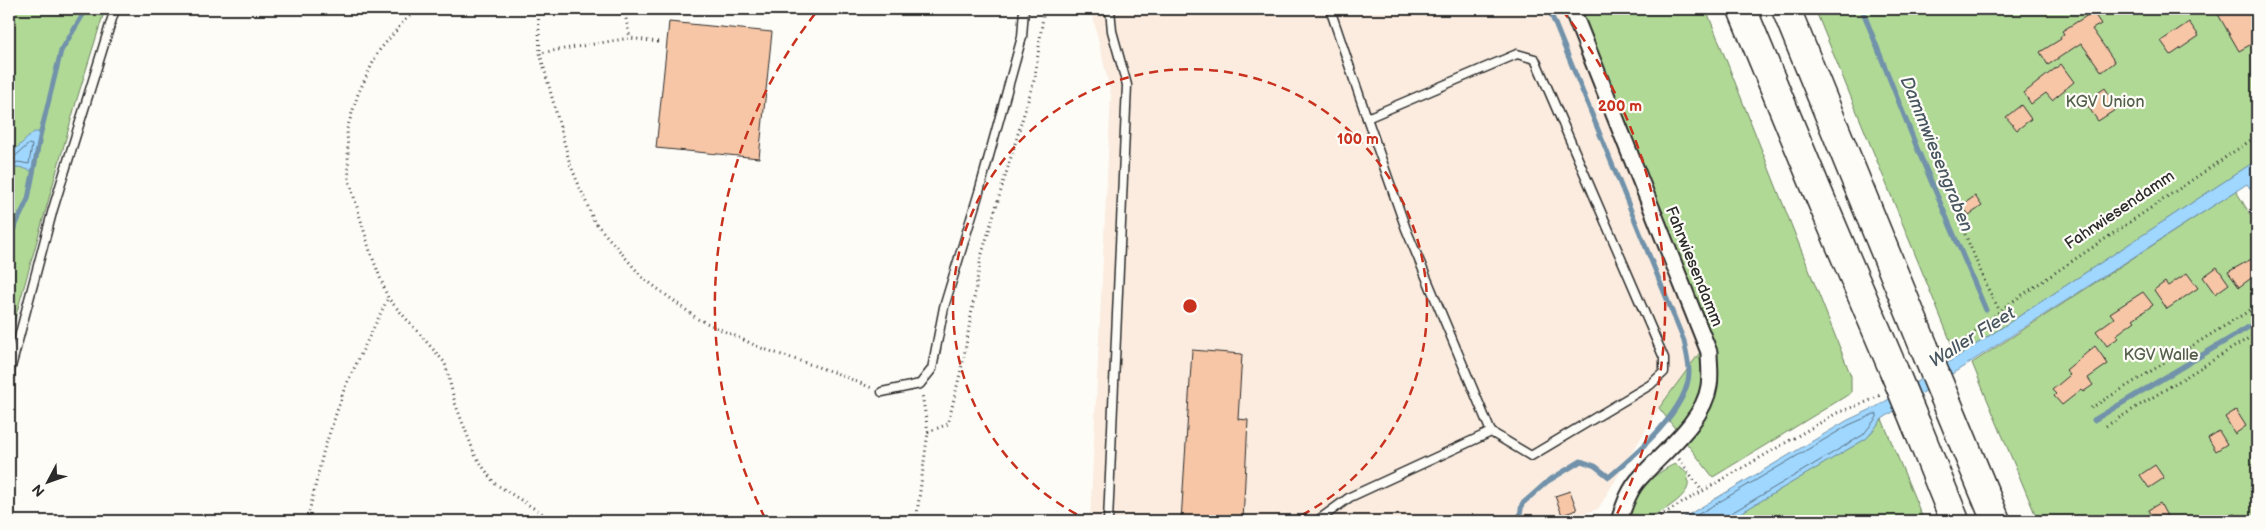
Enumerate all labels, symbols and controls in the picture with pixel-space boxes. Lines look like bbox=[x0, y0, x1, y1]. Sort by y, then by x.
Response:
water label: Dammwiesengraben bbox=[1896, 73, 1977, 235]
park label: KGV Union bbox=[2066, 93, 2144, 112]
text: 200 m bbox=[1598, 97, 1642, 116]
text: 100 m bbox=[1337, 130, 1379, 149]
street label: Fahrwiesendamm bbox=[2062, 167, 2178, 254]
street label: Fahrwiesendamm bbox=[1661, 204, 1726, 329]
centre of rings bbox=[1181, 297, 1199, 315]
water label: Waller Fleet bbox=[1925, 303, 2019, 372]
park label: KGV Walle bbox=[2124, 346, 2199, 365]
north arrow bbox=[22, 458, 72, 508]
text: N bbox=[29, 481, 48, 500]

